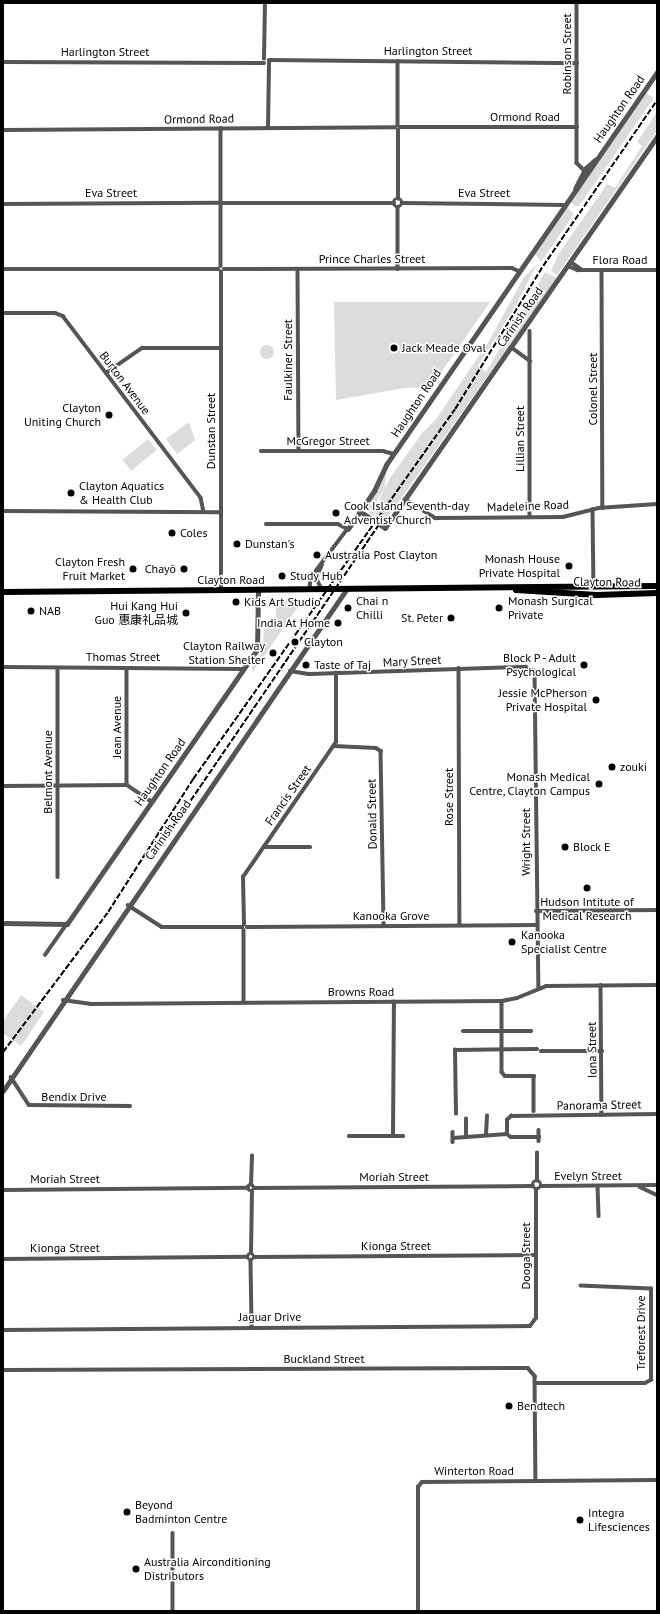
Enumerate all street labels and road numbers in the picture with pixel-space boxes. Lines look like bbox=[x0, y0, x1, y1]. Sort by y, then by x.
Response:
street label: Robinson Street bbox=[560, 13, 574, 95]
street label: Harlington Street bbox=[384, 44, 472, 58]
street label: Harlington Street bbox=[61, 45, 149, 59]
street label: Haughton Road bbox=[590, 73, 648, 145]
street label: Ormond Road bbox=[490, 110, 560, 124]
street label: Ormond Road bbox=[164, 111, 234, 127]
street label: Eva Street bbox=[85, 186, 137, 200]
street label: Eva Street bbox=[458, 186, 510, 200]
street label: Prince Charles Street bbox=[319, 252, 425, 266]
street label: Flora Road bbox=[593, 253, 647, 267]
street label: Carinish Road bbox=[494, 284, 546, 350]
street label: Faulkiner Street bbox=[281, 319, 295, 401]
street label: Burton Avenue bbox=[97, 349, 153, 417]
street label: Colonel Street bbox=[586, 353, 600, 425]
street label: Haughton Road bbox=[388, 366, 444, 440]
street label: Dunstan Street bbox=[204, 393, 218, 469]
street label: Lillian Street bbox=[513, 406, 527, 472]
street label: McGregor Street bbox=[286, 434, 370, 448]
street label: Madeleine Road bbox=[487, 497, 569, 515]
street label: Clayton Road bbox=[197, 573, 265, 587]
street label: Clayton Road bbox=[573, 574, 641, 590]
street label: Thomas Street bbox=[86, 650, 160, 664]
street label: Mary Street bbox=[382, 652, 442, 670]
street label: Jean Avenue bbox=[110, 696, 124, 758]
street label: Belmont Avenue bbox=[41, 730, 55, 814]
street label: Haughton Road bbox=[131, 736, 189, 808]
street label: Francis Street bbox=[262, 762, 314, 828]
street label: Rose Street bbox=[442, 768, 456, 826]
street label: Donald Street bbox=[364, 779, 380, 849]
street label: Carinish Road bbox=[142, 797, 194, 863]
street label: Wright Street bbox=[519, 808, 533, 876]
street label: Kanooka Grove bbox=[353, 909, 429, 923]
street label: Browns Road bbox=[328, 985, 394, 999]
street label: Iona Street bbox=[584, 1022, 600, 1078]
street label: Bendix Drive bbox=[41, 1090, 107, 1104]
street label: Panorama Street bbox=[556, 1097, 642, 1113]
street label: Evelyn Street bbox=[554, 1169, 622, 1183]
street label: Moriah Street bbox=[359, 1170, 429, 1184]
street label: Moriah Street bbox=[30, 1172, 100, 1186]
street label: Dooga Street bbox=[519, 1223, 533, 1289]
street label: Kionga Street bbox=[361, 1239, 431, 1253]
street label: Kionga Street bbox=[30, 1241, 100, 1255]
street label: Treforest Drive bbox=[634, 1295, 648, 1371]
street label: Jaguar Drive bbox=[239, 1310, 301, 1324]
street label: Buckland Street bbox=[284, 1352, 364, 1366]
street label: Winterton Road bbox=[434, 1464, 514, 1478]

